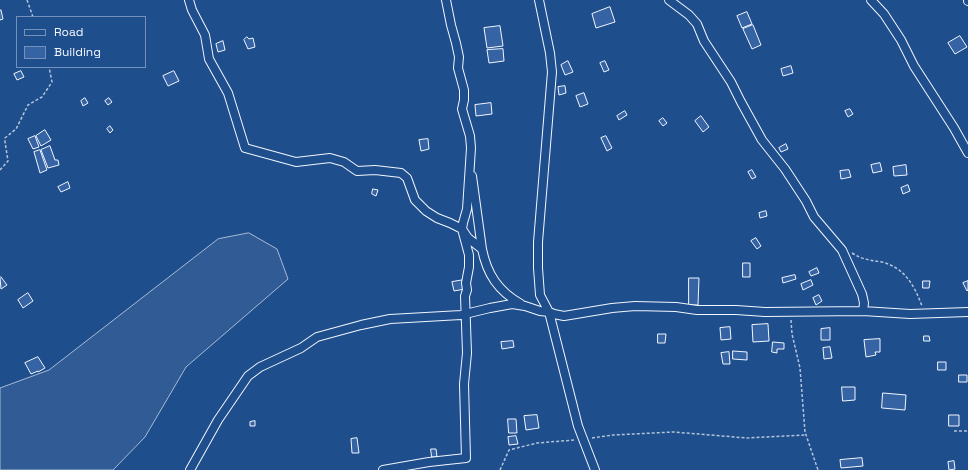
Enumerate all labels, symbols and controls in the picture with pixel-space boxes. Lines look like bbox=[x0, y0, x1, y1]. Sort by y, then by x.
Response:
legend bbox=[16, 16, 146, 68]
text: Road bbox=[54, 24, 83, 40]
text: Building bbox=[54, 44, 101, 60]

